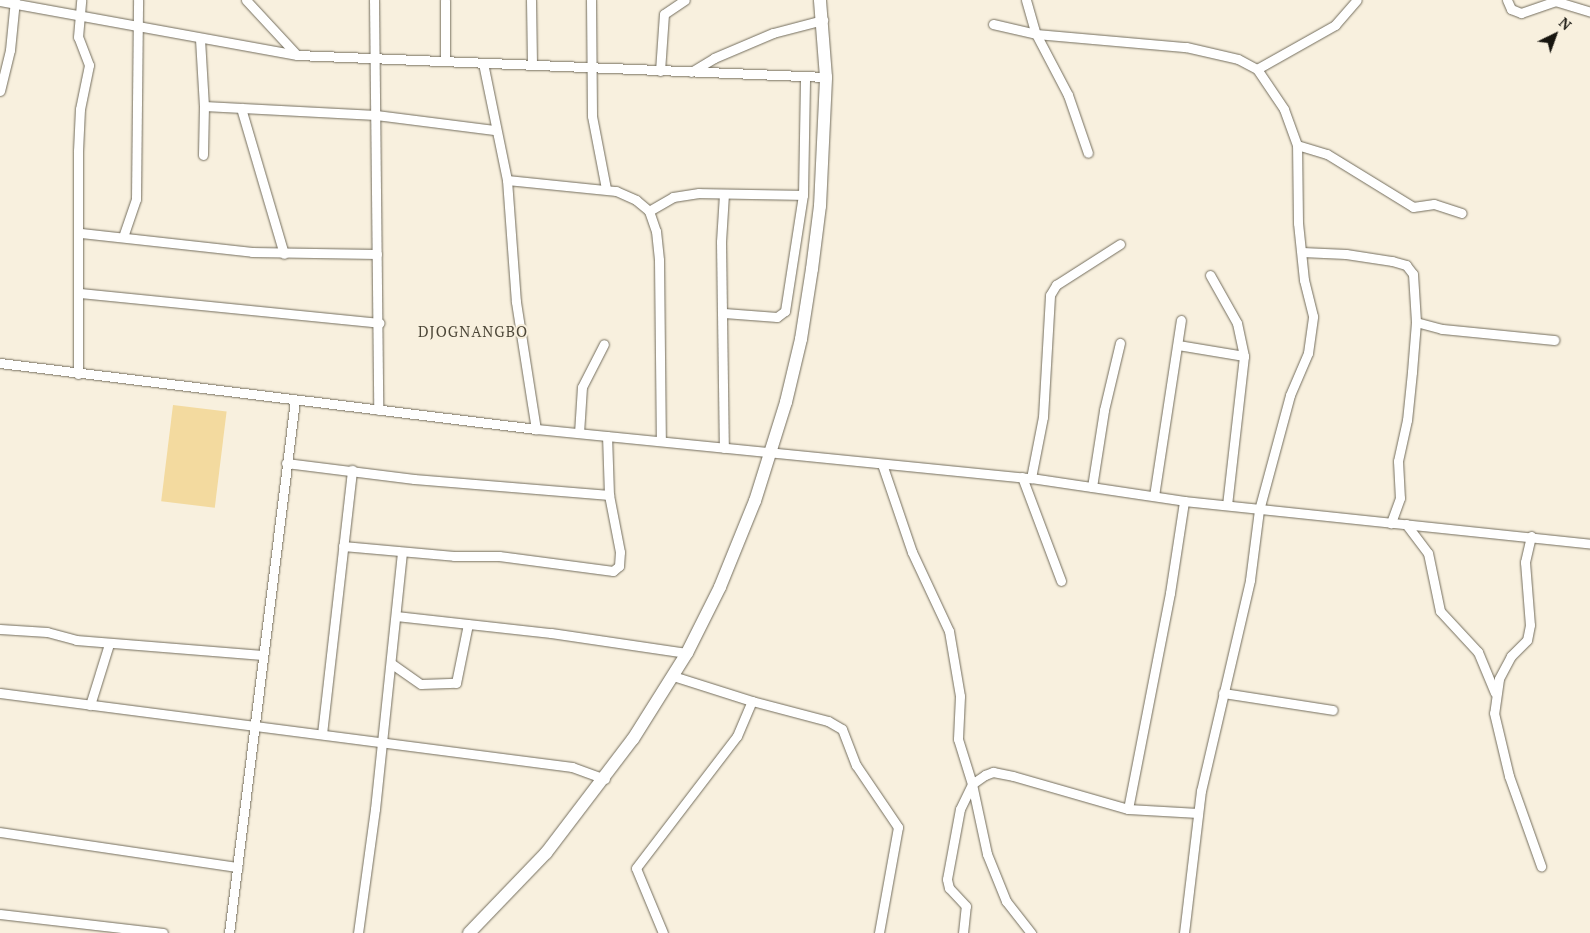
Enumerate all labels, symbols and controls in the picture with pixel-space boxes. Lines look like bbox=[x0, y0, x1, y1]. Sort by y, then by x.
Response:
north arrow bbox=[1530, 10, 1580, 60]
text: N bbox=[1555, 13, 1576, 34]
district label: DJOGNANGBO bbox=[417, 323, 529, 341]

